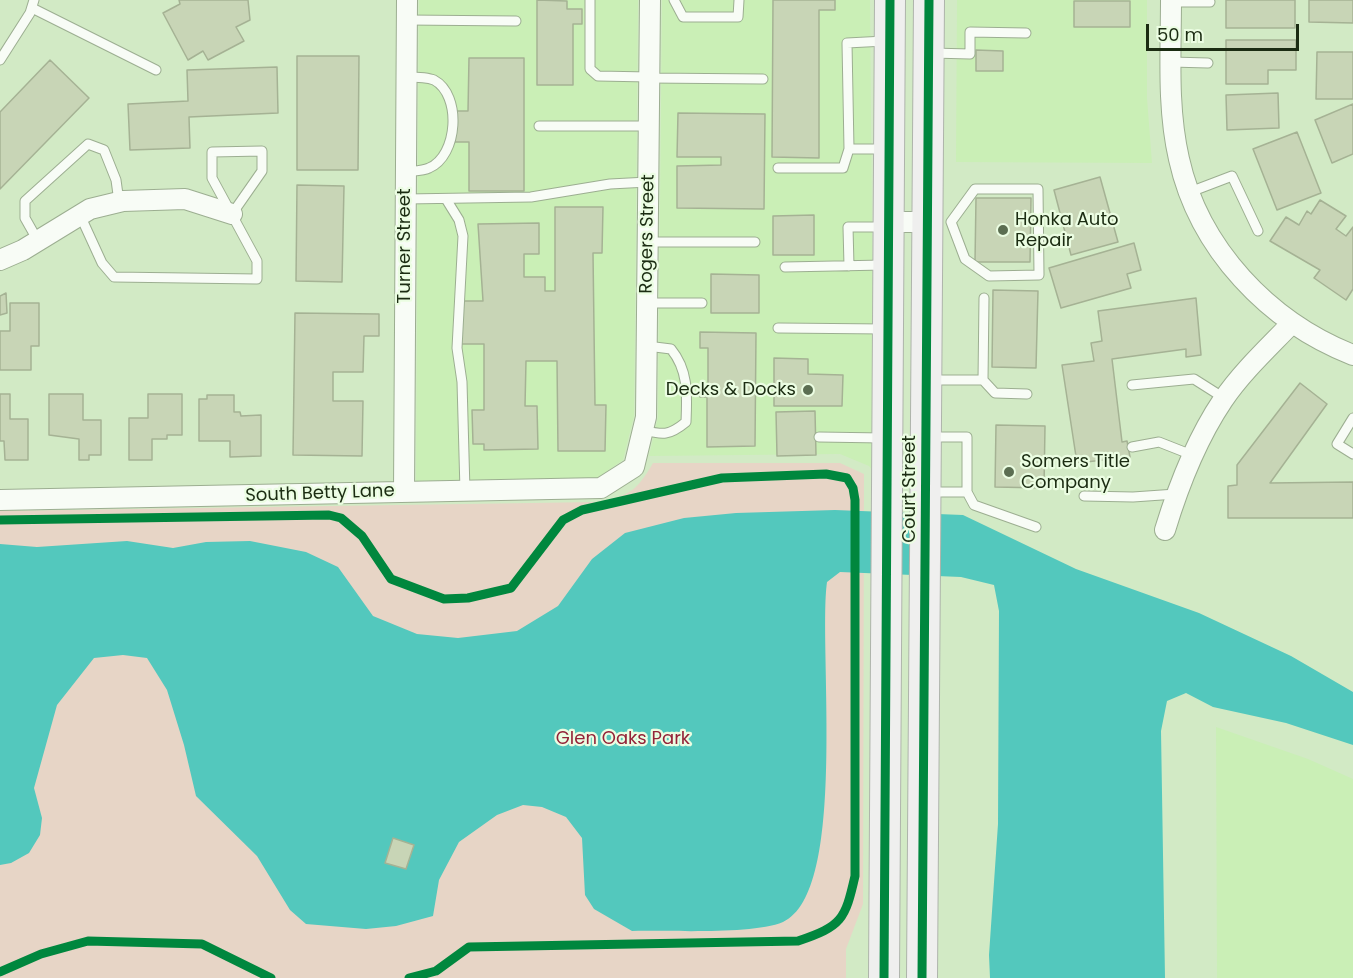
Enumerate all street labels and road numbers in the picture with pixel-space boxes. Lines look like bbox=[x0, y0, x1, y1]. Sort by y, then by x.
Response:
street label: Rogers Street bbox=[636, 174, 660, 294]
street label: Turner Street bbox=[394, 189, 416, 303]
street label: Court Street bbox=[899, 435, 921, 543]
street label: South Betty Lane bbox=[245, 481, 395, 507]

